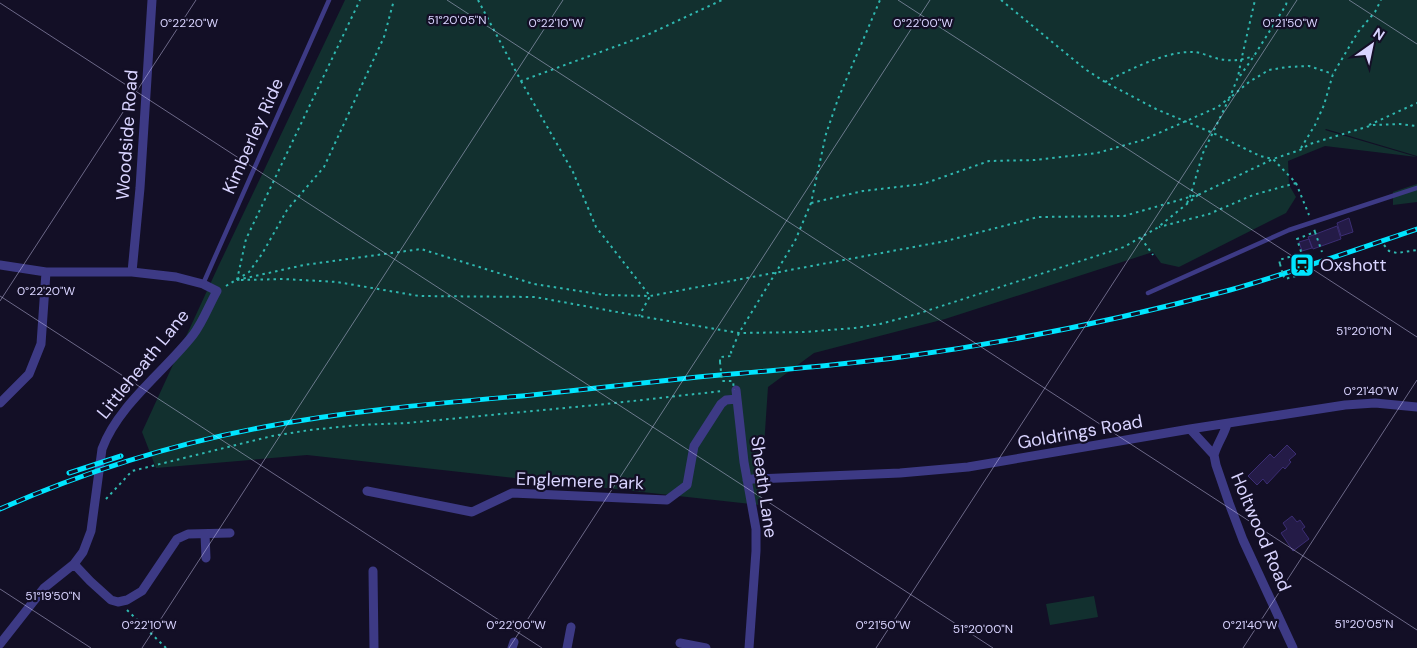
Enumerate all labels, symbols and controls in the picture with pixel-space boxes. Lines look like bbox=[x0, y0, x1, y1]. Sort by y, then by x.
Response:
text: 51°20'05"N bbox=[427, 12, 487, 28]
text: 0°22'20"W bbox=[160, 15, 218, 31]
text: 0°22'10"W bbox=[528, 15, 584, 31]
text: 0°22'00"W bbox=[893, 15, 953, 31]
text: 0°21'50"W bbox=[1262, 15, 1318, 31]
north arrow bbox=[1347, 20, 1397, 70]
text: N bbox=[1370, 24, 1388, 44]
street label: Woodside Road bbox=[110, 69, 144, 201]
street label: Kimberley Ride bbox=[217, 74, 289, 198]
station icon: Oxshott bbox=[1289, 252, 1315, 278]
place label: Oxshott bbox=[1320, 253, 1387, 277]
text: 0°22'20"W bbox=[17, 283, 75, 299]
street label: Littleheath Lane bbox=[91, 304, 195, 424]
text: 51°20'10"N bbox=[1336, 323, 1392, 339]
text: 0°21'40"W bbox=[1344, 383, 1399, 399]
street label: Goldrings Road bbox=[1016, 409, 1144, 455]
street label: Sheath Lane bbox=[745, 435, 783, 539]
street label: Englemere Park bbox=[516, 467, 644, 495]
street label: Holtwood Road bbox=[1225, 469, 1297, 595]
text: 51°19'50"N bbox=[25, 588, 81, 604]
text: 51°20'05"N bbox=[1334, 616, 1394, 632]
text: 0°22'10"W bbox=[121, 617, 177, 633]
text: 0°22'00"W bbox=[486, 617, 546, 633]
text: 0°21'50"W bbox=[855, 617, 911, 633]
text: 0°21'40"W bbox=[1223, 617, 1278, 633]
text: 51°20'00"N bbox=[953, 621, 1013, 637]

